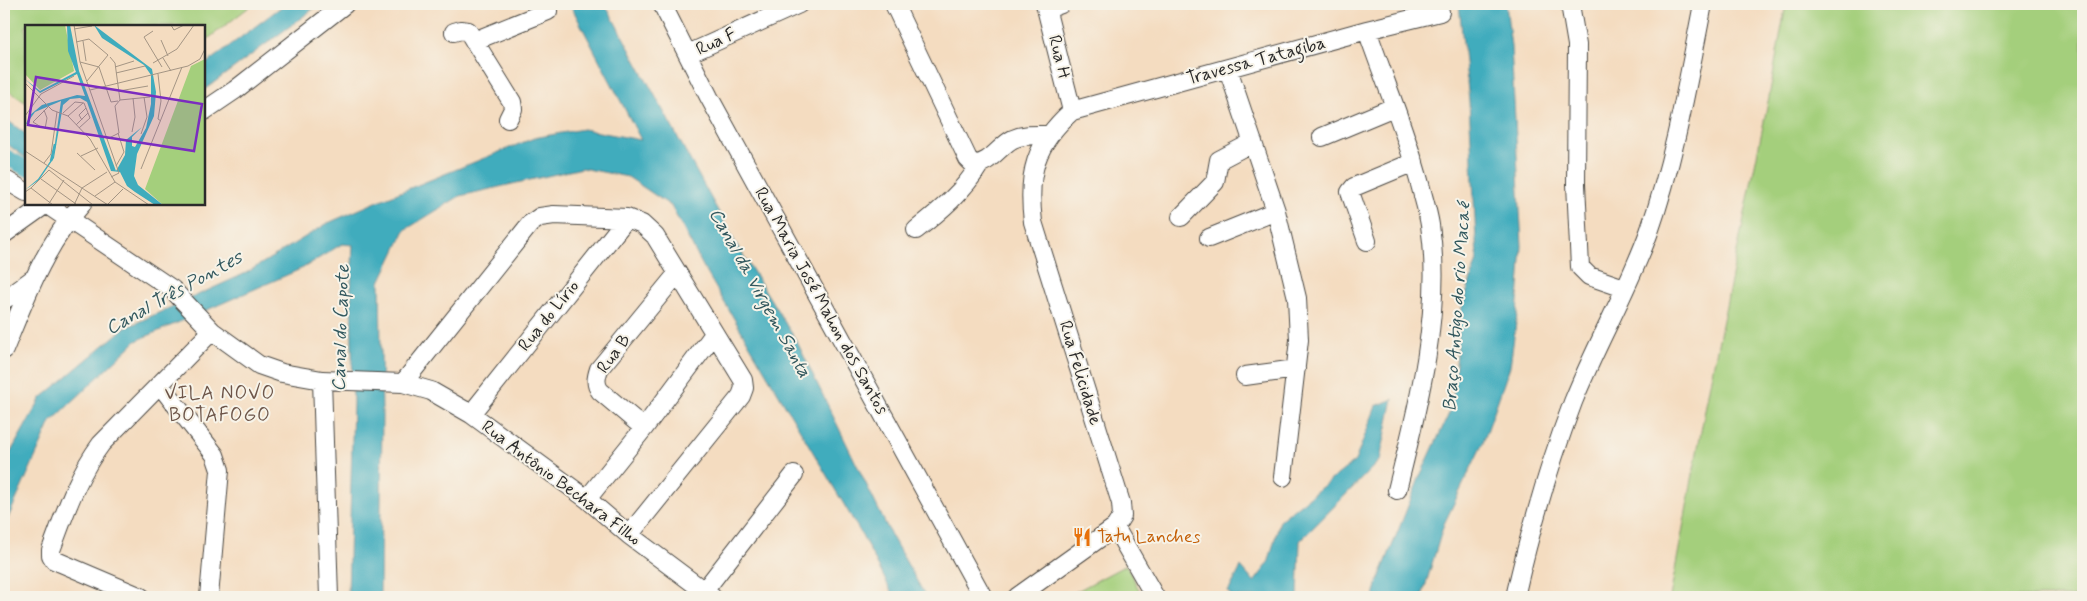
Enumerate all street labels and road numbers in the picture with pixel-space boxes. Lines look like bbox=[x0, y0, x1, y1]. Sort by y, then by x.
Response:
street label: Rua F bbox=[692, 22, 740, 62]
street label: Travessa Tatagiba bbox=[1184, 31, 1329, 93]
street label: Rua H bbox=[1042, 33, 1076, 81]
street label: Rua Maria José Mahon dos Santos bbox=[748, 183, 894, 419]
street label: Rua do Lírio bbox=[513, 275, 585, 357]
street label: Rua Felicidade bbox=[1053, 318, 1107, 428]
street label: Rua B bbox=[591, 329, 637, 379]
street label: Rua Antônio Bechara Filho bbox=[476, 415, 646, 551]

